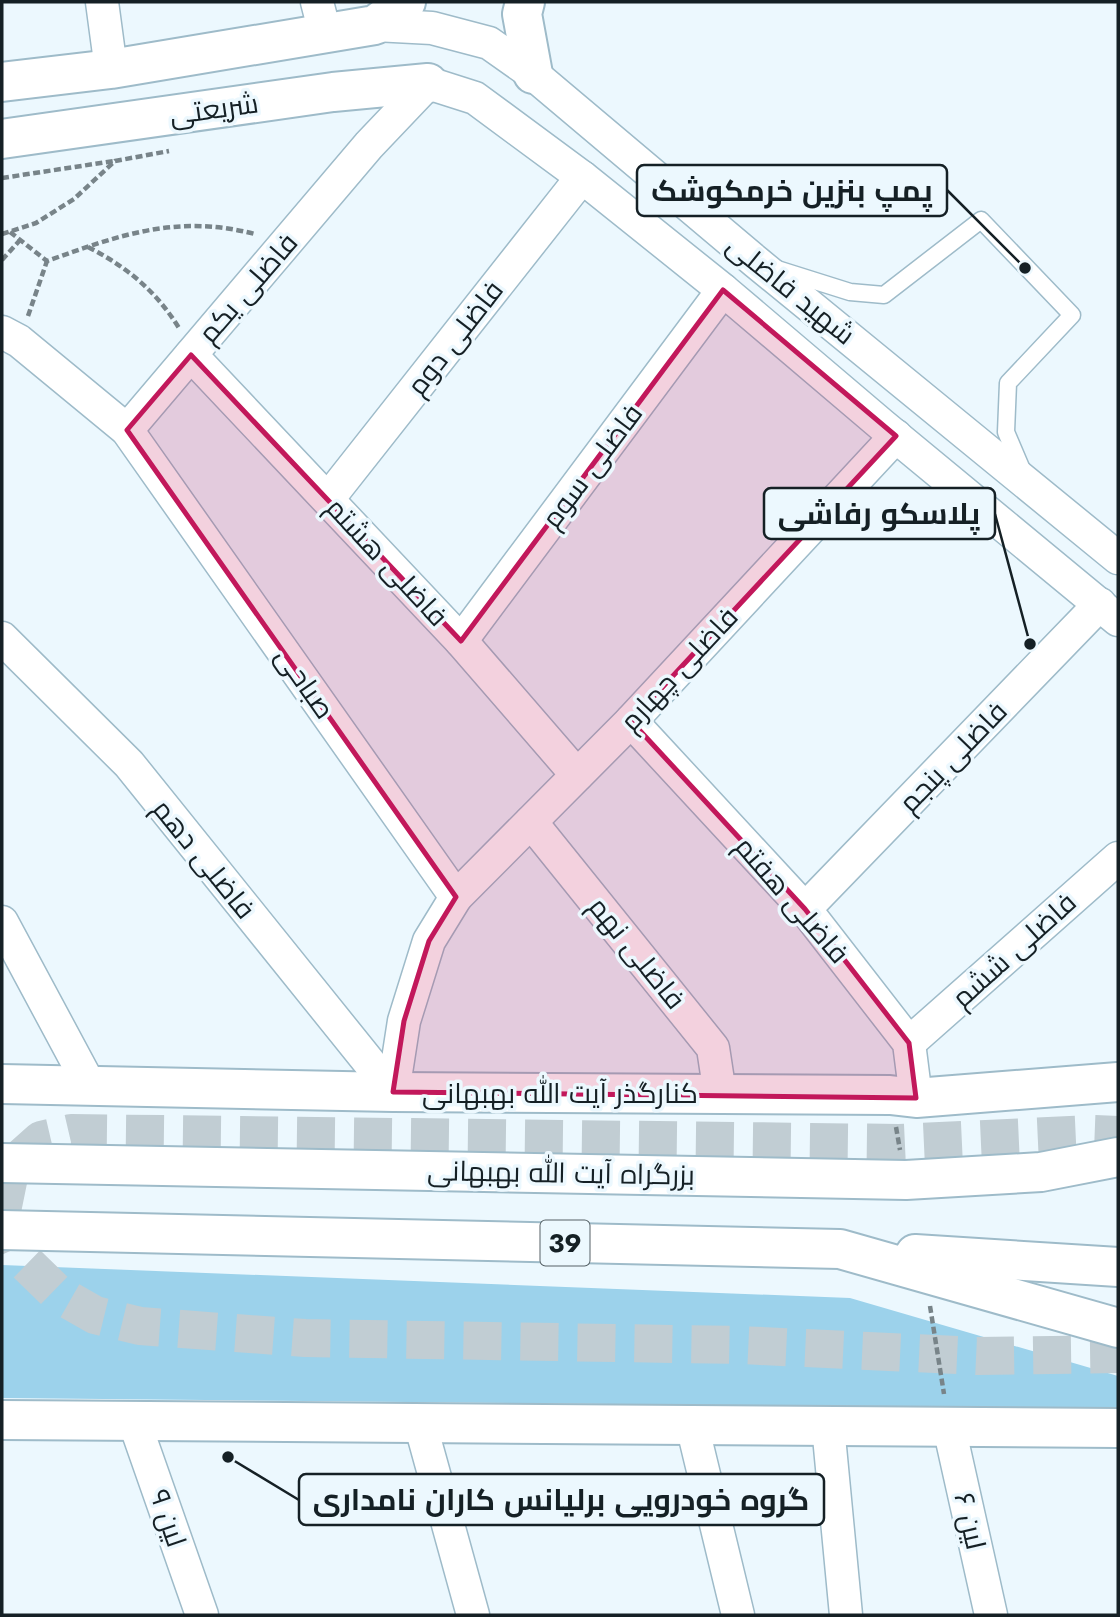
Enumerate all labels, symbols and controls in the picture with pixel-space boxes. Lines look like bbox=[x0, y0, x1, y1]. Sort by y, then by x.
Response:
street label: شریعتی bbox=[167, 82, 261, 136]
callout: پمپ بنزین خرمکوشک bbox=[637, 165, 947, 216]
text: پمپ بنزین خرمکوشک bbox=[651, 169, 933, 212]
street label: فاضلی یکم bbox=[188, 224, 308, 352]
street label: شهید فاضلی bbox=[718, 225, 864, 355]
street label: فاضلی دوم bbox=[397, 272, 513, 404]
street label: فاضلی سوم bbox=[531, 395, 653, 537]
street label: فاضلی هشتم bbox=[316, 488, 458, 636]
callout: پلاسکو رفاشی bbox=[764, 488, 995, 539]
text: پلاسکو رفاشی bbox=[778, 492, 980, 535]
street label: فاضلی چهارم bbox=[610, 598, 748, 740]
street label: صباحی bbox=[265, 639, 345, 727]
street label: فاضلی پنجم bbox=[889, 692, 1017, 822]
street label: فاضلی دهم bbox=[143, 790, 265, 928]
street label: فاضلی هفتم bbox=[725, 827, 859, 973]
street label: فاضلی ششم bbox=[942, 883, 1086, 1017]
street label: فاضلی نهم bbox=[579, 888, 695, 1018]
street label: کنارگذر آیت الله بهبهانی bbox=[422, 1073, 698, 1114]
street label: بزرگراه آیت الله بهبهانی bbox=[427, 1150, 695, 1196]
road number: 39 bbox=[540, 1220, 590, 1266]
callout: گروه خودرویی برلیانس کاران نامداری bbox=[299, 1474, 824, 1525]
text: گروه خودرویی برلیانس کاران نامداری bbox=[313, 1478, 809, 1521]
street label: لین ۹ bbox=[139, 1484, 197, 1552]
street label: لین ۶ bbox=[944, 1488, 996, 1554]

